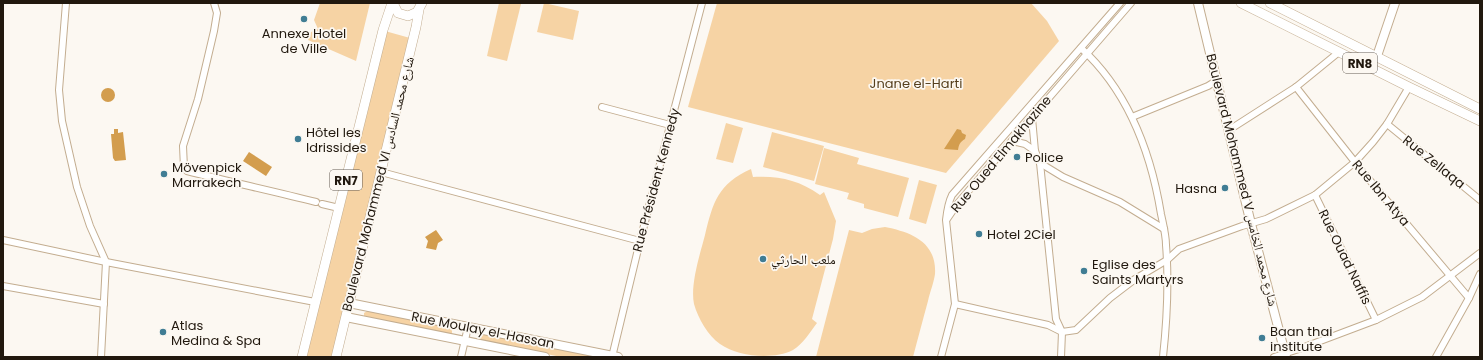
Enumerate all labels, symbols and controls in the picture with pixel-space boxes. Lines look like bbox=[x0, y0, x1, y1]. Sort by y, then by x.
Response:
marker: Annexe Hotel de Ville bbox=[299, 14, 309, 24]
place label: Annexe Hotel de Ville bbox=[262, 24, 346, 58]
street label: Boulevard Mohammed V شارع محمد الخامس bbox=[1201, 52, 1283, 308]
road number: RN8 bbox=[1343, 53, 1377, 73]
street label: Boulevard Mohammed VI شارع محمد السادس bbox=[337, 54, 419, 314]
park label: Jnane el-Harti bbox=[870, 74, 962, 93]
street label: Rue Oued Elmakhazine bbox=[946, 91, 1056, 217]
street label: Rue Président Kennedy bbox=[628, 105, 685, 254]
place label: Hôtel les Idrissides bbox=[306, 123, 367, 157]
street label: Rue Zellaqa bbox=[1399, 131, 1469, 193]
marker: Hôtel les Idrissides bbox=[293, 134, 303, 144]
place label: Police bbox=[1025, 148, 1063, 167]
marker: Police bbox=[1012, 152, 1022, 162]
street label: Rue Ibn Atya bbox=[1348, 156, 1414, 230]
place label: Mövenpick Marrakech bbox=[172, 158, 242, 192]
marker: Mövenpick Marrakech bbox=[159, 169, 169, 179]
road number: RN7 bbox=[330, 170, 362, 190]
place label: Hasna bbox=[1175, 179, 1217, 198]
marker: Hasna bbox=[1220, 183, 1230, 193]
street label: Rue Ouad Naffis bbox=[1314, 206, 1376, 308]
place label: Hotel 2Ciel bbox=[987, 225, 1056, 244]
marker: Hotel 2Ciel bbox=[974, 229, 984, 239]
place label: ملعب الحارثي bbox=[771, 250, 836, 270]
marker: ملعب الحارثي bbox=[758, 254, 768, 264]
place label: Eglise des Saints Martyrs bbox=[1092, 255, 1184, 289]
marker: Eglise des Saints Martyrs bbox=[1079, 266, 1089, 276]
street label: Rue Moulay el-Hassan bbox=[410, 307, 556, 353]
place label: Atlas Medina & Spa bbox=[171, 316, 261, 350]
place label: Baan thai institute bbox=[1270, 322, 1332, 356]
marker: Atlas Medina & Spa bbox=[158, 327, 168, 337]
marker: Baan thai institute bbox=[1257, 333, 1267, 343]

